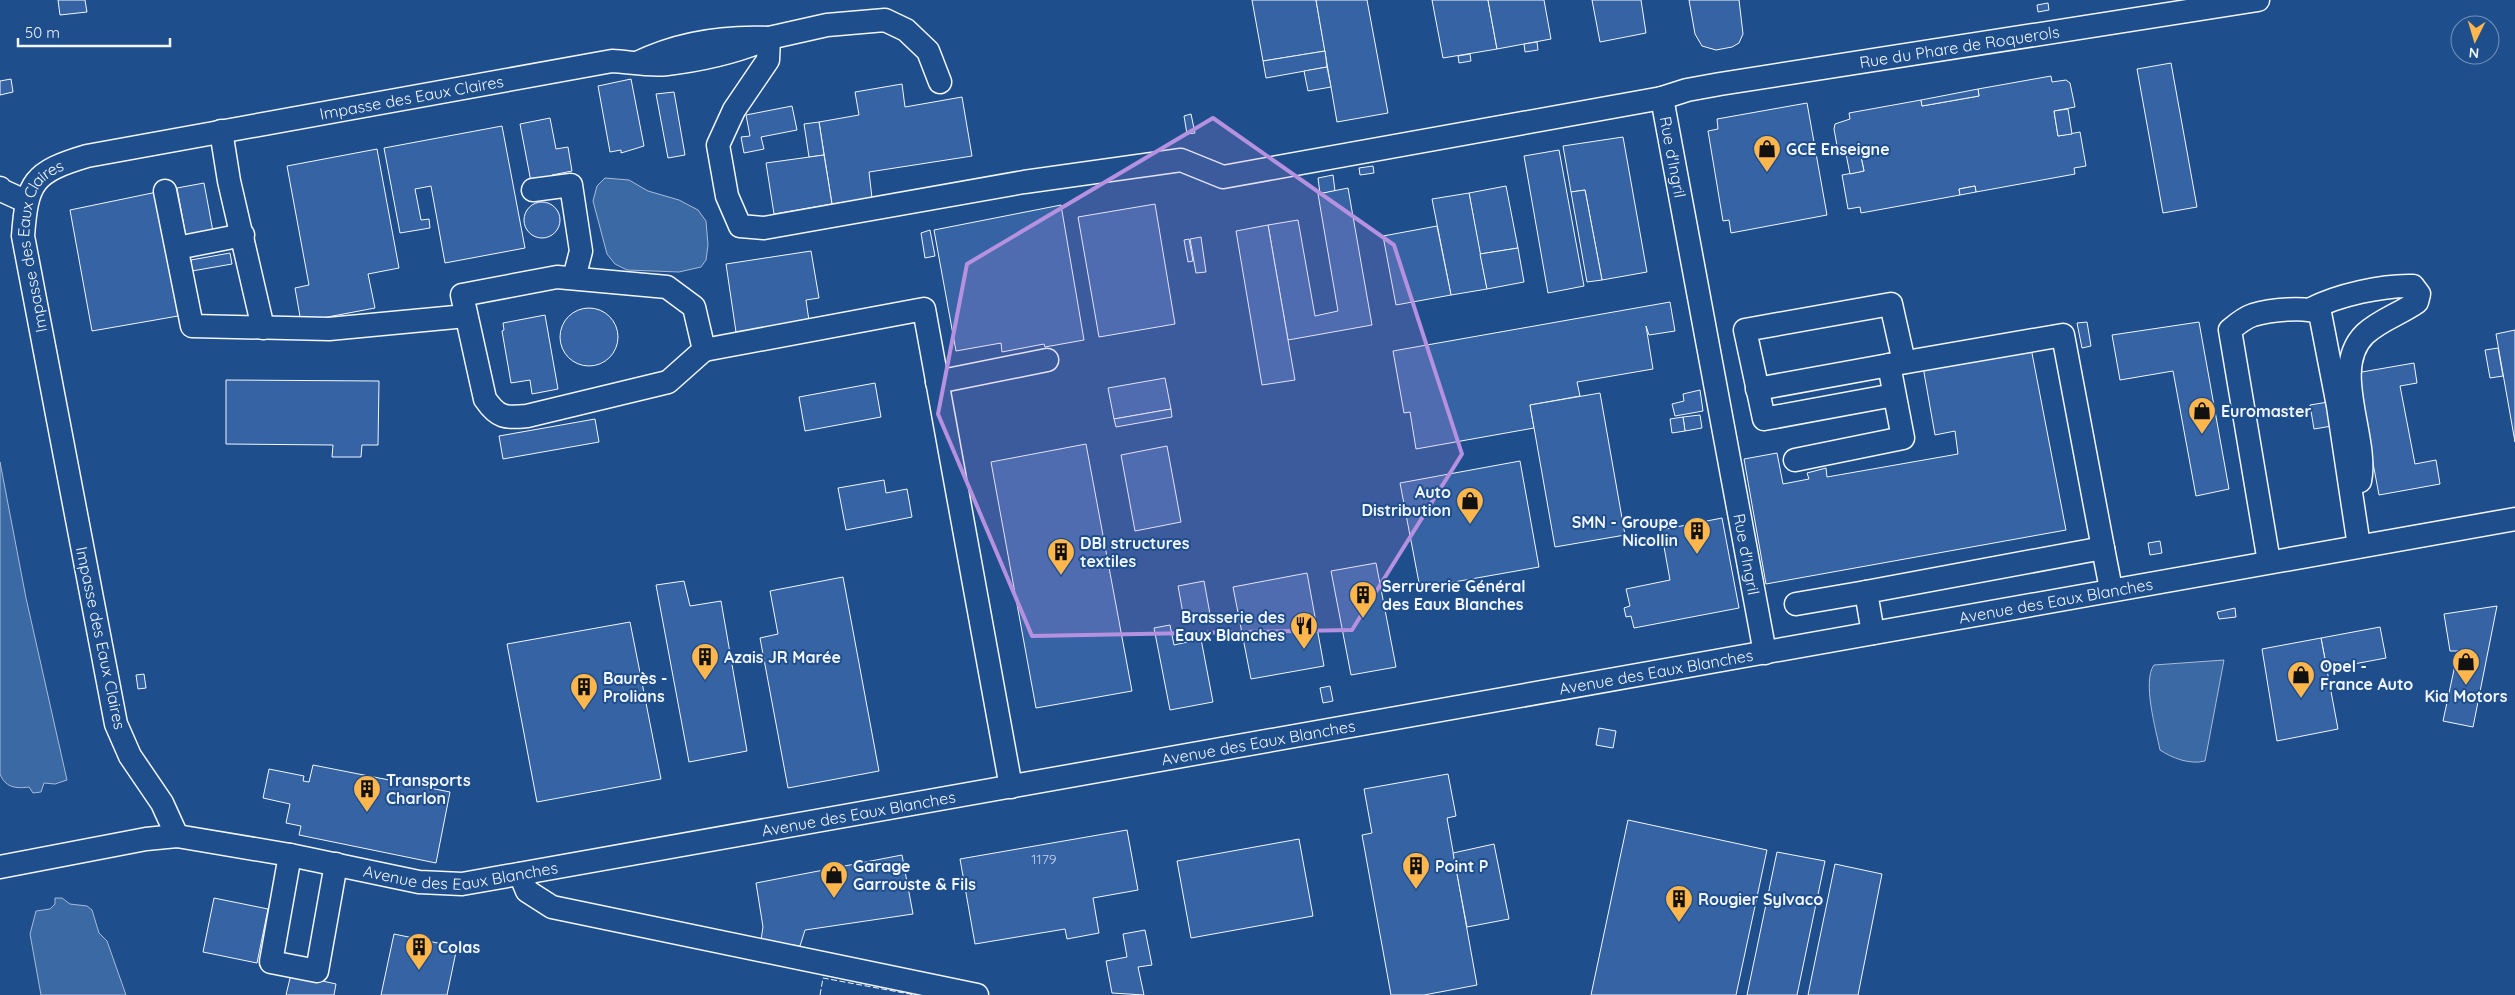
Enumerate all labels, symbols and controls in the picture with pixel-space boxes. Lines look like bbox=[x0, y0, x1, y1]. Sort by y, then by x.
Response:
scale bar bbox=[18, 15, 170, 47]
north arrow bbox=[2450, 15, 2500, 65]
street label: Rue du Phare de Roquerols bbox=[1858, 21, 2061, 72]
text: 50 m bbox=[25, 23, 60, 42]
text: N bbox=[2468, 44, 2480, 62]
street label: Impasse des Eaux Claires bbox=[318, 71, 505, 124]
street label: Rue d'Ingril bbox=[1656, 115, 1690, 199]
shop icon: GCE Enseigne bbox=[1752, 134, 1782, 173]
place label: GCE Enseigne bbox=[1786, 139, 1890, 159]
street label: Impasse des Eaux Claires bbox=[13, 155, 66, 334]
shop icon: Euromaster bbox=[2187, 396, 2217, 435]
place label: Euromaster bbox=[2221, 401, 2311, 421]
place label: Auto Distribution bbox=[1362, 482, 1451, 520]
shop icon: Auto Distribution bbox=[1455, 486, 1485, 525]
place label: SMN - Groupe Nicollin bbox=[1572, 512, 1678, 550]
street label: Rue d'Ingril bbox=[1729, 512, 1764, 597]
building icon: SMN - Groupe Nicollin bbox=[1682, 516, 1712, 555]
place label: DBI structures textiles bbox=[1080, 533, 1190, 571]
building icon: DBI structures textiles bbox=[1046, 537, 1076, 576]
street label: Impasse des Eaux Claires bbox=[72, 545, 130, 731]
street label: Avenue des Eaux Blanches bbox=[1957, 574, 2154, 628]
place label: Serrurerie Général des Eaux Blanches bbox=[1382, 576, 1526, 614]
building icon: Serrurerie Général des Eaux Blanches bbox=[1348, 580, 1378, 619]
place label: Brasserie des Eaux Blanches bbox=[1175, 607, 1285, 645]
restaurant icon: Brasserie des Eaux Blanches bbox=[1289, 611, 1319, 650]
building icon: Azais JR Marée bbox=[690, 642, 720, 681]
street label: Avenue des Eaux Blanches bbox=[1558, 645, 1755, 699]
place label: Azais JR Marée bbox=[724, 647, 841, 667]
shop icon: Kia Motors bbox=[2451, 647, 2481, 686]
place label: Opel - France Auto bbox=[2320, 656, 2413, 694]
shop icon: Opel - France Auto bbox=[2286, 660, 2316, 699]
place label: Baurès - Prolians bbox=[603, 668, 667, 706]
building icon: Baurès - Prolians bbox=[569, 672, 599, 711]
place label: Kia Motors bbox=[2425, 686, 2508, 706]
street label: Avenue des Eaux Blanches bbox=[1160, 715, 1357, 769]
place label: Transports Charlon bbox=[386, 770, 471, 808]
building icon: Transports Charlon bbox=[352, 774, 382, 813]
street label: Avenue des Eaux Blanches bbox=[760, 786, 957, 841]
house number: 1179 bbox=[1031, 850, 1057, 868]
building icon: Point P bbox=[1401, 851, 1431, 890]
place label: Garage Garrouste & Fils bbox=[853, 856, 976, 894]
place label: Point P bbox=[1435, 856, 1489, 876]
street label: Avenue des Eaux Blanches bbox=[362, 857, 559, 894]
shop icon: Garage Garrouste & Fils bbox=[819, 860, 849, 899]
building icon: Rougier Sylvaco bbox=[1664, 884, 1694, 923]
place label: Rougier Sylvaco bbox=[1698, 889, 1823, 909]
building icon: Colas bbox=[404, 932, 434, 971]
place label: Colas bbox=[438, 937, 480, 957]

